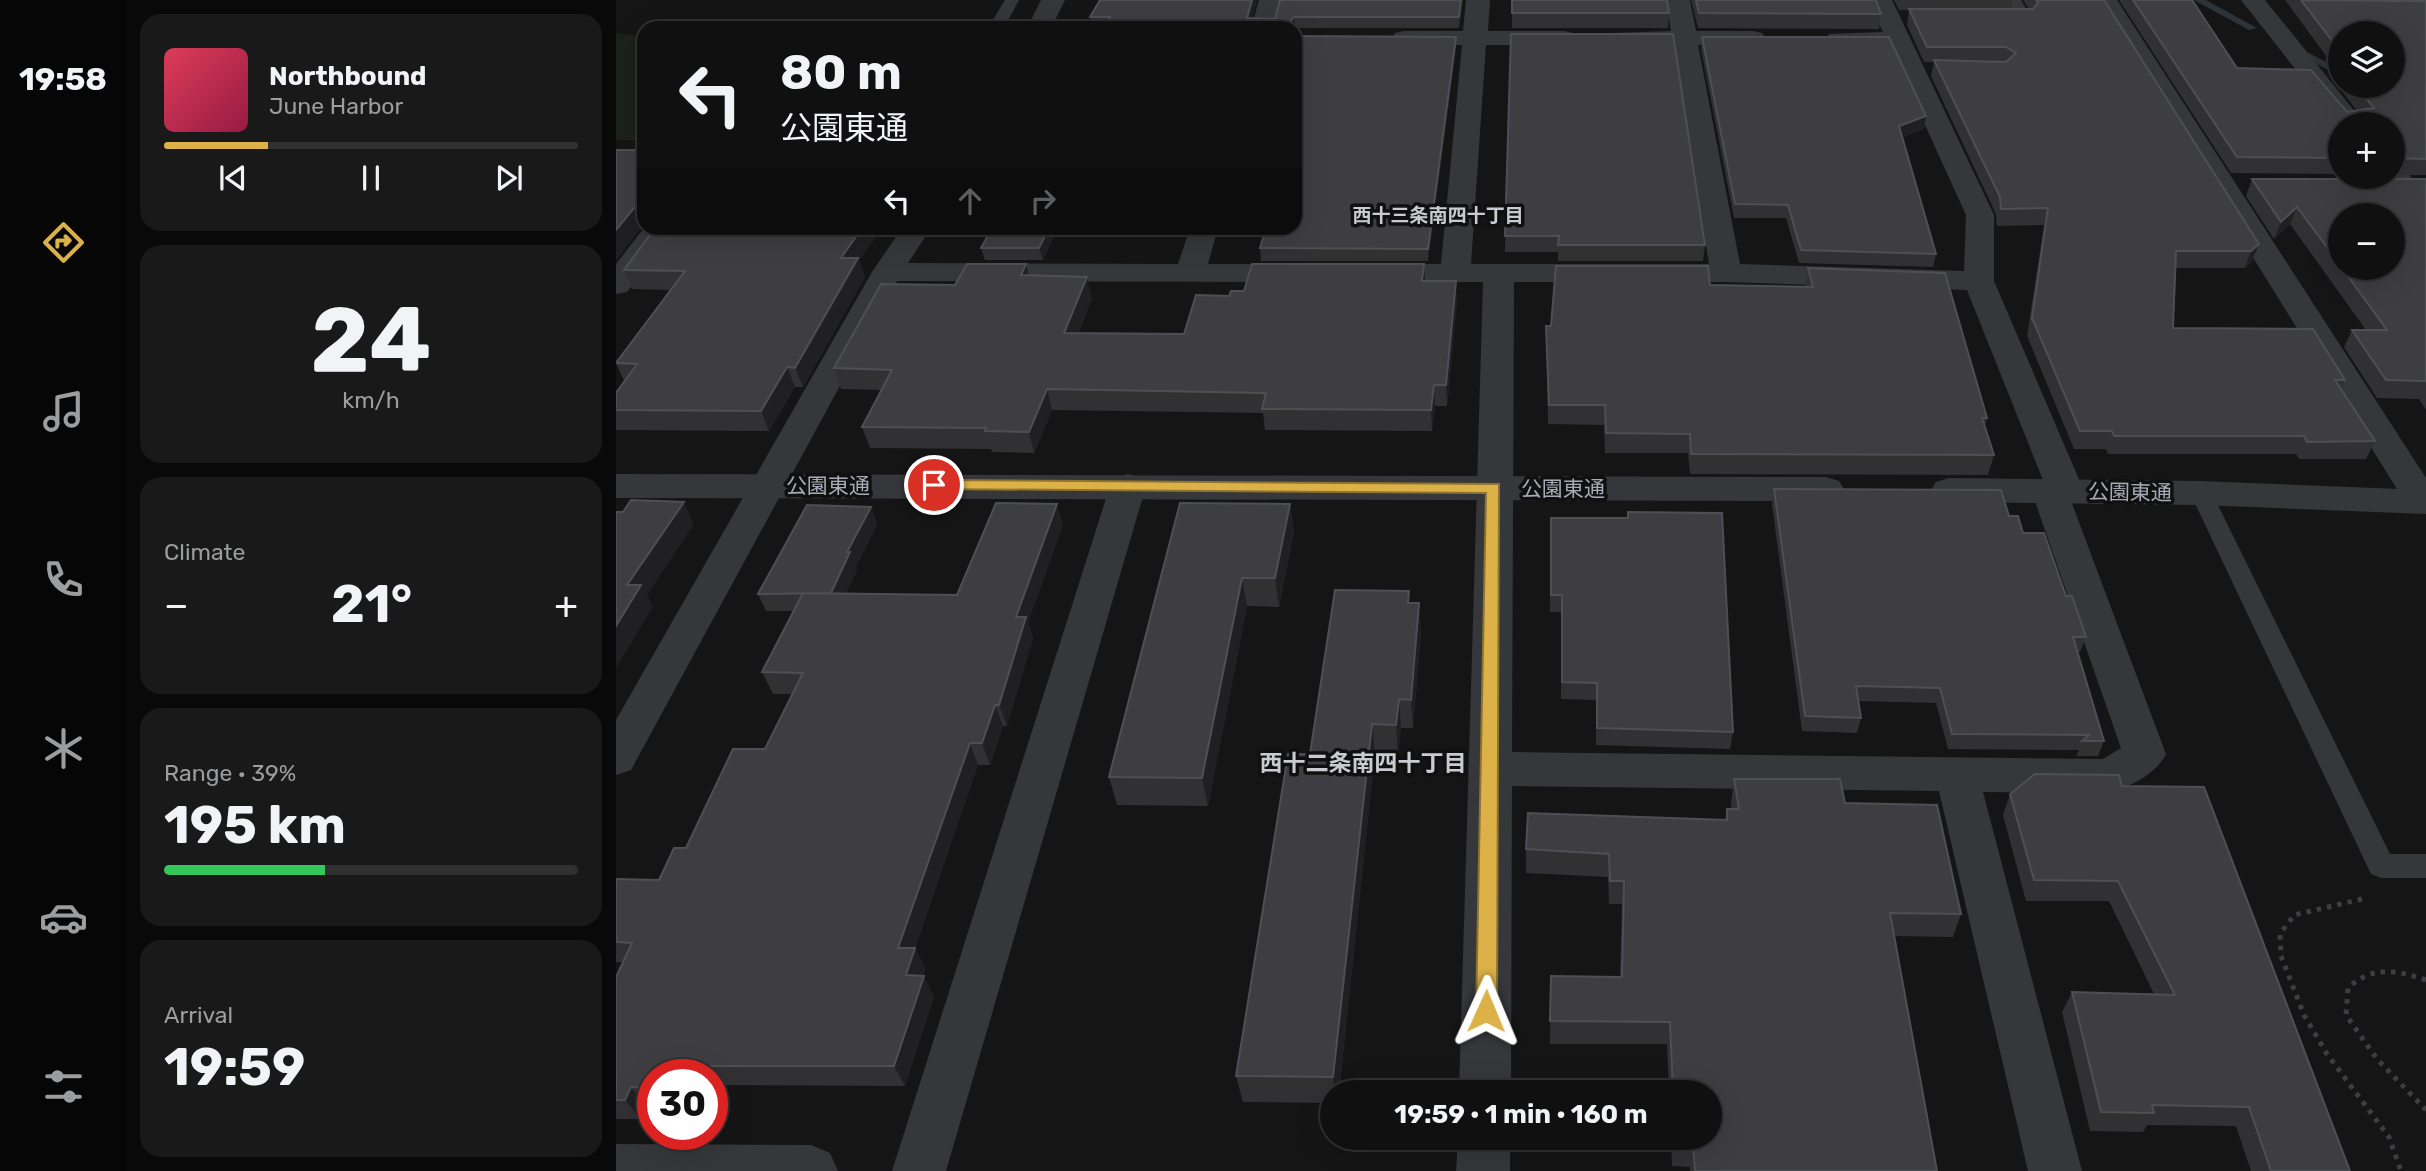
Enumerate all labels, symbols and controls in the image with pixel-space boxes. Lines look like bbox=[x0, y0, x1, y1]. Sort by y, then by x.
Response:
map controls bbox=[2328, 21, 2405, 280]
button: layers bbox=[2328, 21, 2405, 98]
text: 80 m bbox=[780, 43, 902, 101]
icon: left bbox=[665, 49, 756, 140]
text: 19:58 bbox=[19, 60, 107, 98]
text: Northbound bbox=[269, 61, 427, 92]
text: June Harbor bbox=[269, 92, 403, 120]
text: 公園東通 bbox=[780, 109, 908, 147]
button: + bbox=[2328, 112, 2405, 189]
icon: previous bbox=[214, 159, 252, 197]
icon: pause bbox=[352, 159, 390, 197]
icon: next bbox=[490, 159, 528, 197]
icon: left bbox=[878, 182, 916, 220]
icon: ahead bbox=[951, 182, 989, 220]
icon: right bbox=[1024, 182, 1062, 220]
button: − bbox=[2328, 203, 2405, 280]
district label: 西十三条南四十丁目 bbox=[1352, 204, 1524, 227]
icon: directions bbox=[39, 218, 88, 267]
text: 24 bbox=[311, 286, 431, 394]
text: km/h bbox=[342, 386, 400, 414]
icon: music bbox=[39, 387, 88, 436]
pin bbox=[904, 455, 964, 515]
icon: arrive bbox=[915, 466, 953, 504]
street label: 公園東通 bbox=[786, 473, 870, 498]
street label: 公園東通 bbox=[1521, 476, 1605, 501]
street label: 公園東通 bbox=[2088, 479, 2172, 505]
text: Climate bbox=[164, 538, 245, 566]
icon: phone bbox=[39, 555, 88, 604]
text: 21° bbox=[331, 573, 412, 635]
text: − bbox=[164, 582, 189, 628]
text: + bbox=[554, 582, 578, 628]
icon: climate bbox=[39, 724, 88, 773]
district label: 西十二条南四十丁目 bbox=[1260, 749, 1467, 777]
text: Range · 39% bbox=[164, 759, 296, 787]
text: 195 km bbox=[164, 794, 346, 856]
icon: car bbox=[39, 893, 88, 942]
position arrow bbox=[1449, 974, 1523, 1048]
text: Arrival bbox=[164, 1001, 233, 1029]
text: 19:59 bbox=[164, 1036, 305, 1098]
speed limit sign: 30 bbox=[637, 1059, 728, 1150]
icon: filters bbox=[39, 1062, 88, 1111]
text: 19:59 · 1 min · 160 m bbox=[1394, 1099, 1648, 1130]

